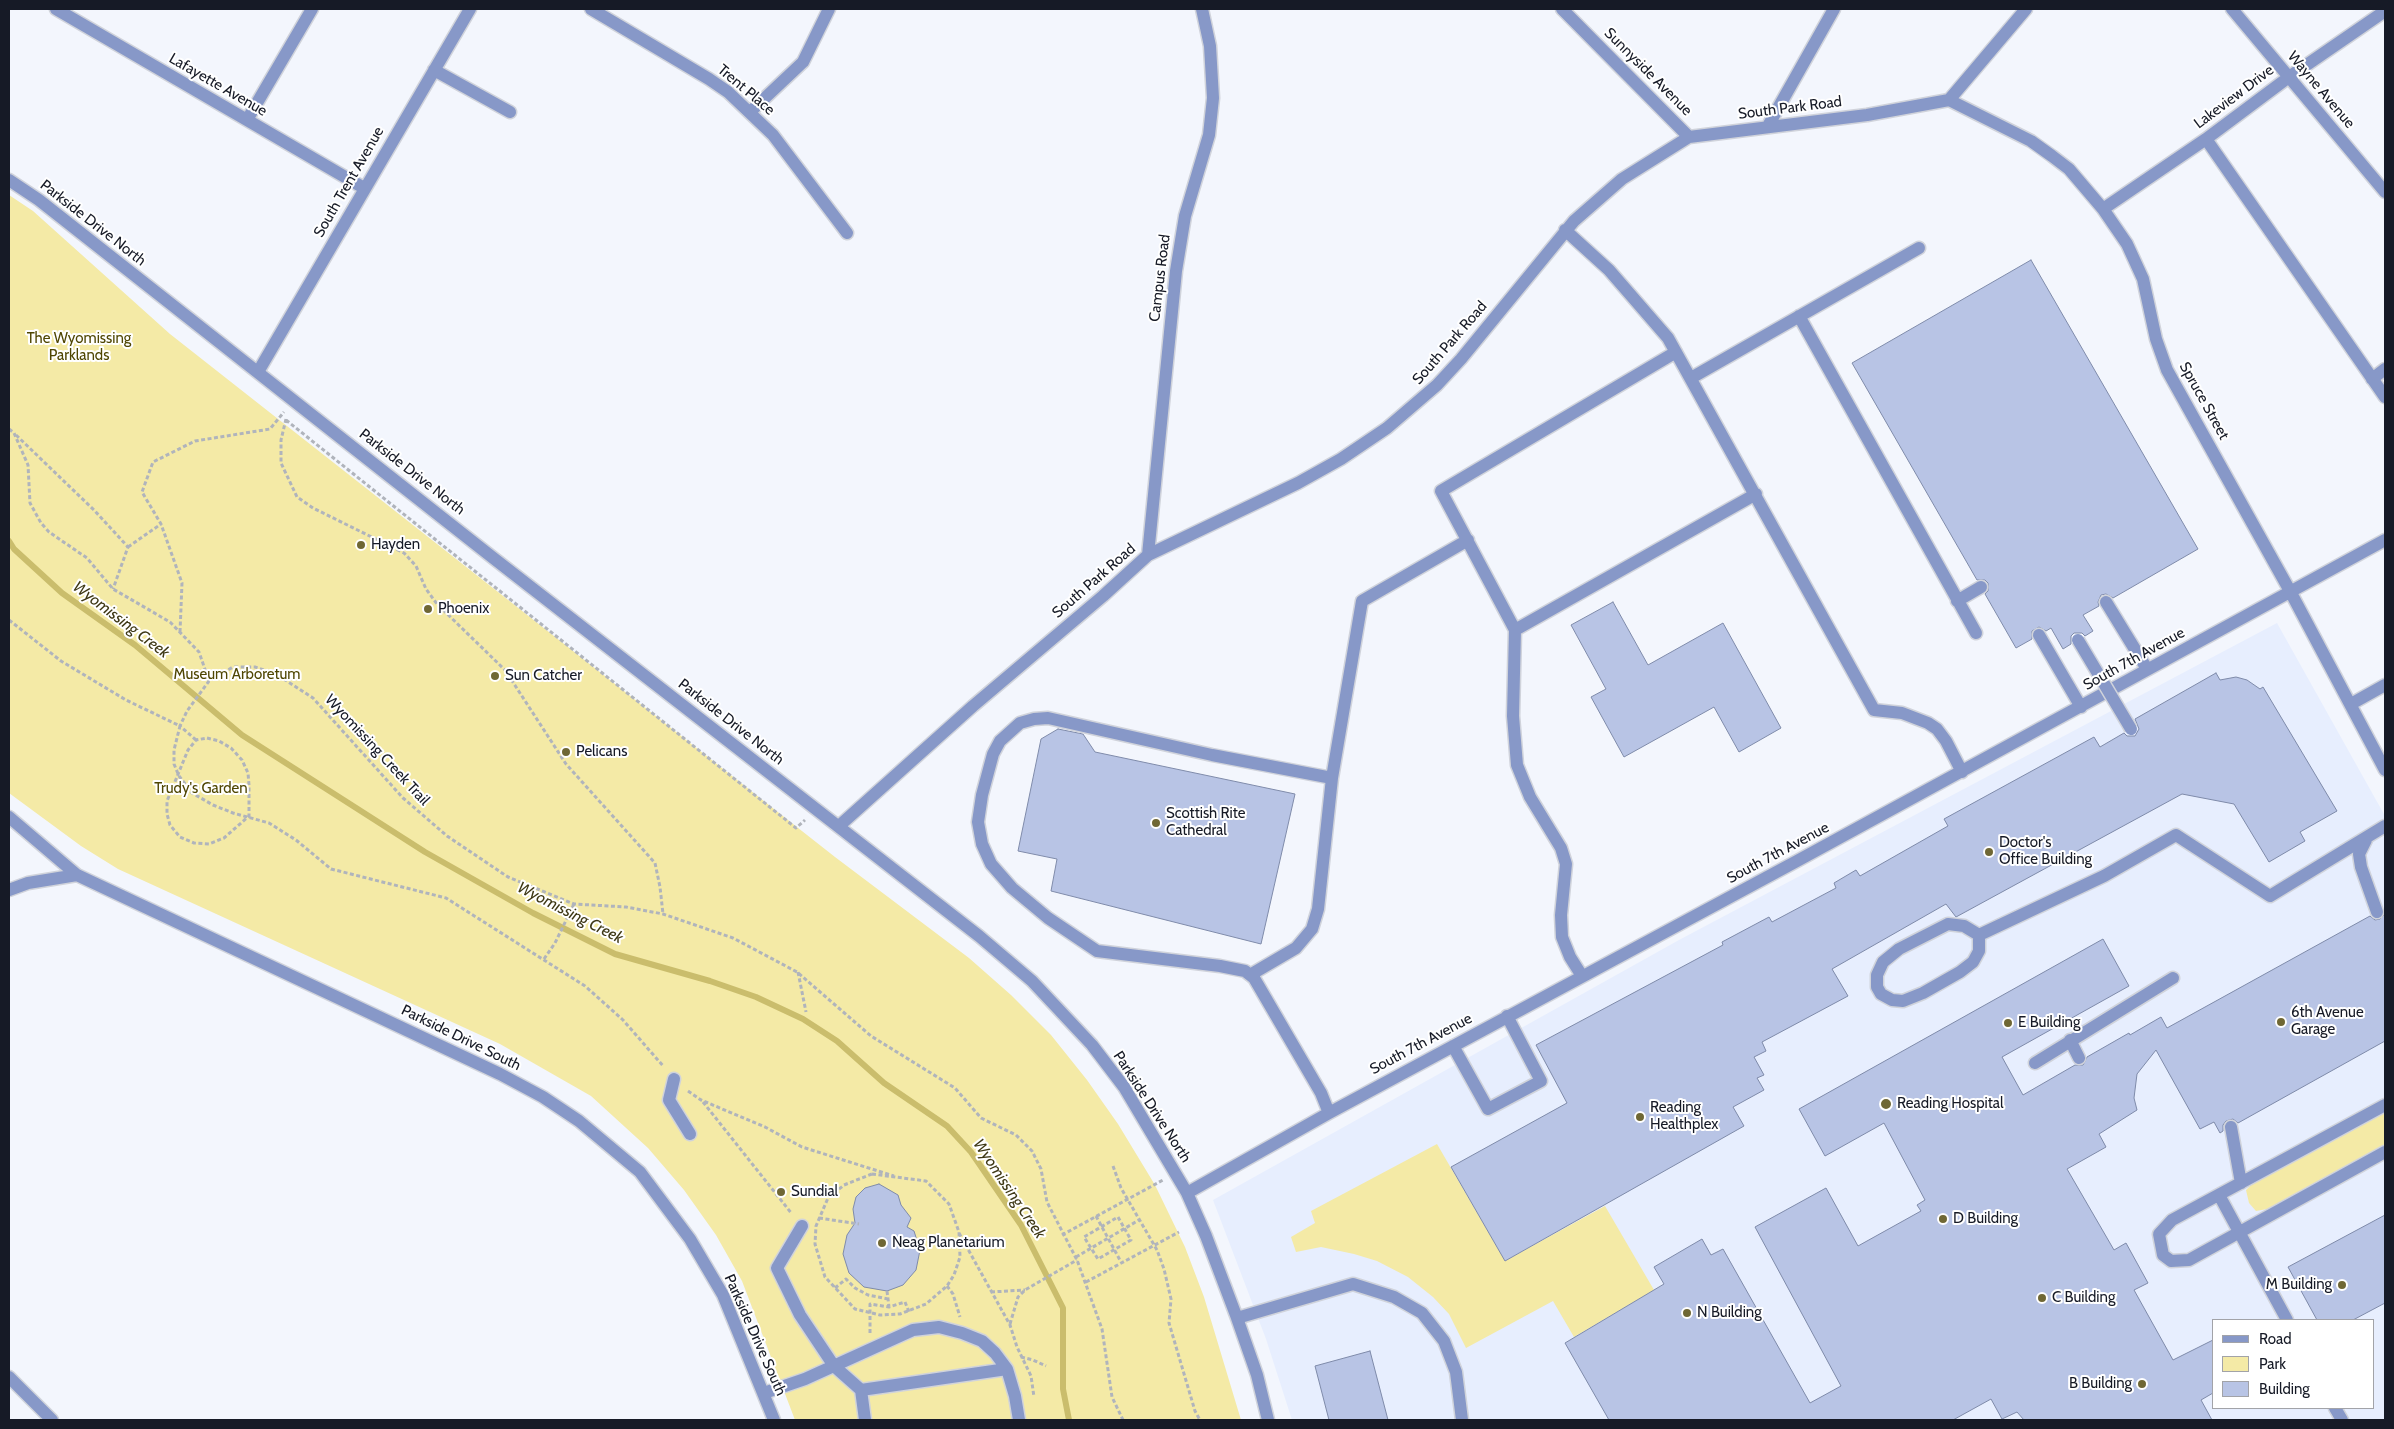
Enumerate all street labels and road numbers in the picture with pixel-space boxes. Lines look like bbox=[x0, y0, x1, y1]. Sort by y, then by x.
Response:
street label: Sunnyside Avenue bbox=[1600, 24, 1696, 120]
street label: Wayne Avenue bbox=[2284, 48, 2358, 132]
street label: Lafayette Avenue bbox=[166, 50, 270, 120]
street label: Trent Place bbox=[714, 61, 778, 119]
street label: Lakeview Drive bbox=[2191, 61, 2277, 133]
street label: South Park Road bbox=[1737, 93, 1843, 123]
street label: South Trent Avenue bbox=[310, 124, 388, 240]
street label: Parkside Drive North bbox=[36, 176, 150, 270]
street label: Campus Road bbox=[1146, 233, 1174, 323]
street label: South Park Road bbox=[1409, 298, 1491, 388]
street label: Spruce Street bbox=[2175, 359, 2233, 443]
street label: Parkside Drive North bbox=[355, 425, 469, 519]
street label: South Park Road bbox=[1049, 540, 1139, 622]
street label: South 7th Avenue bbox=[2080, 624, 2188, 694]
street label: Parkside Drive North bbox=[674, 675, 788, 769]
street label: Wyomissing Creek Trail bbox=[321, 691, 433, 809]
street label: South 7th Avenue bbox=[1724, 819, 1832, 887]
street label: Parkside Drive South bbox=[398, 1001, 524, 1075]
street label: South 7th Avenue bbox=[1367, 1010, 1475, 1078]
street label: Parkside Drive North bbox=[1109, 1048, 1195, 1166]
street label: Parkside Drive South bbox=[720, 1272, 790, 1398]

